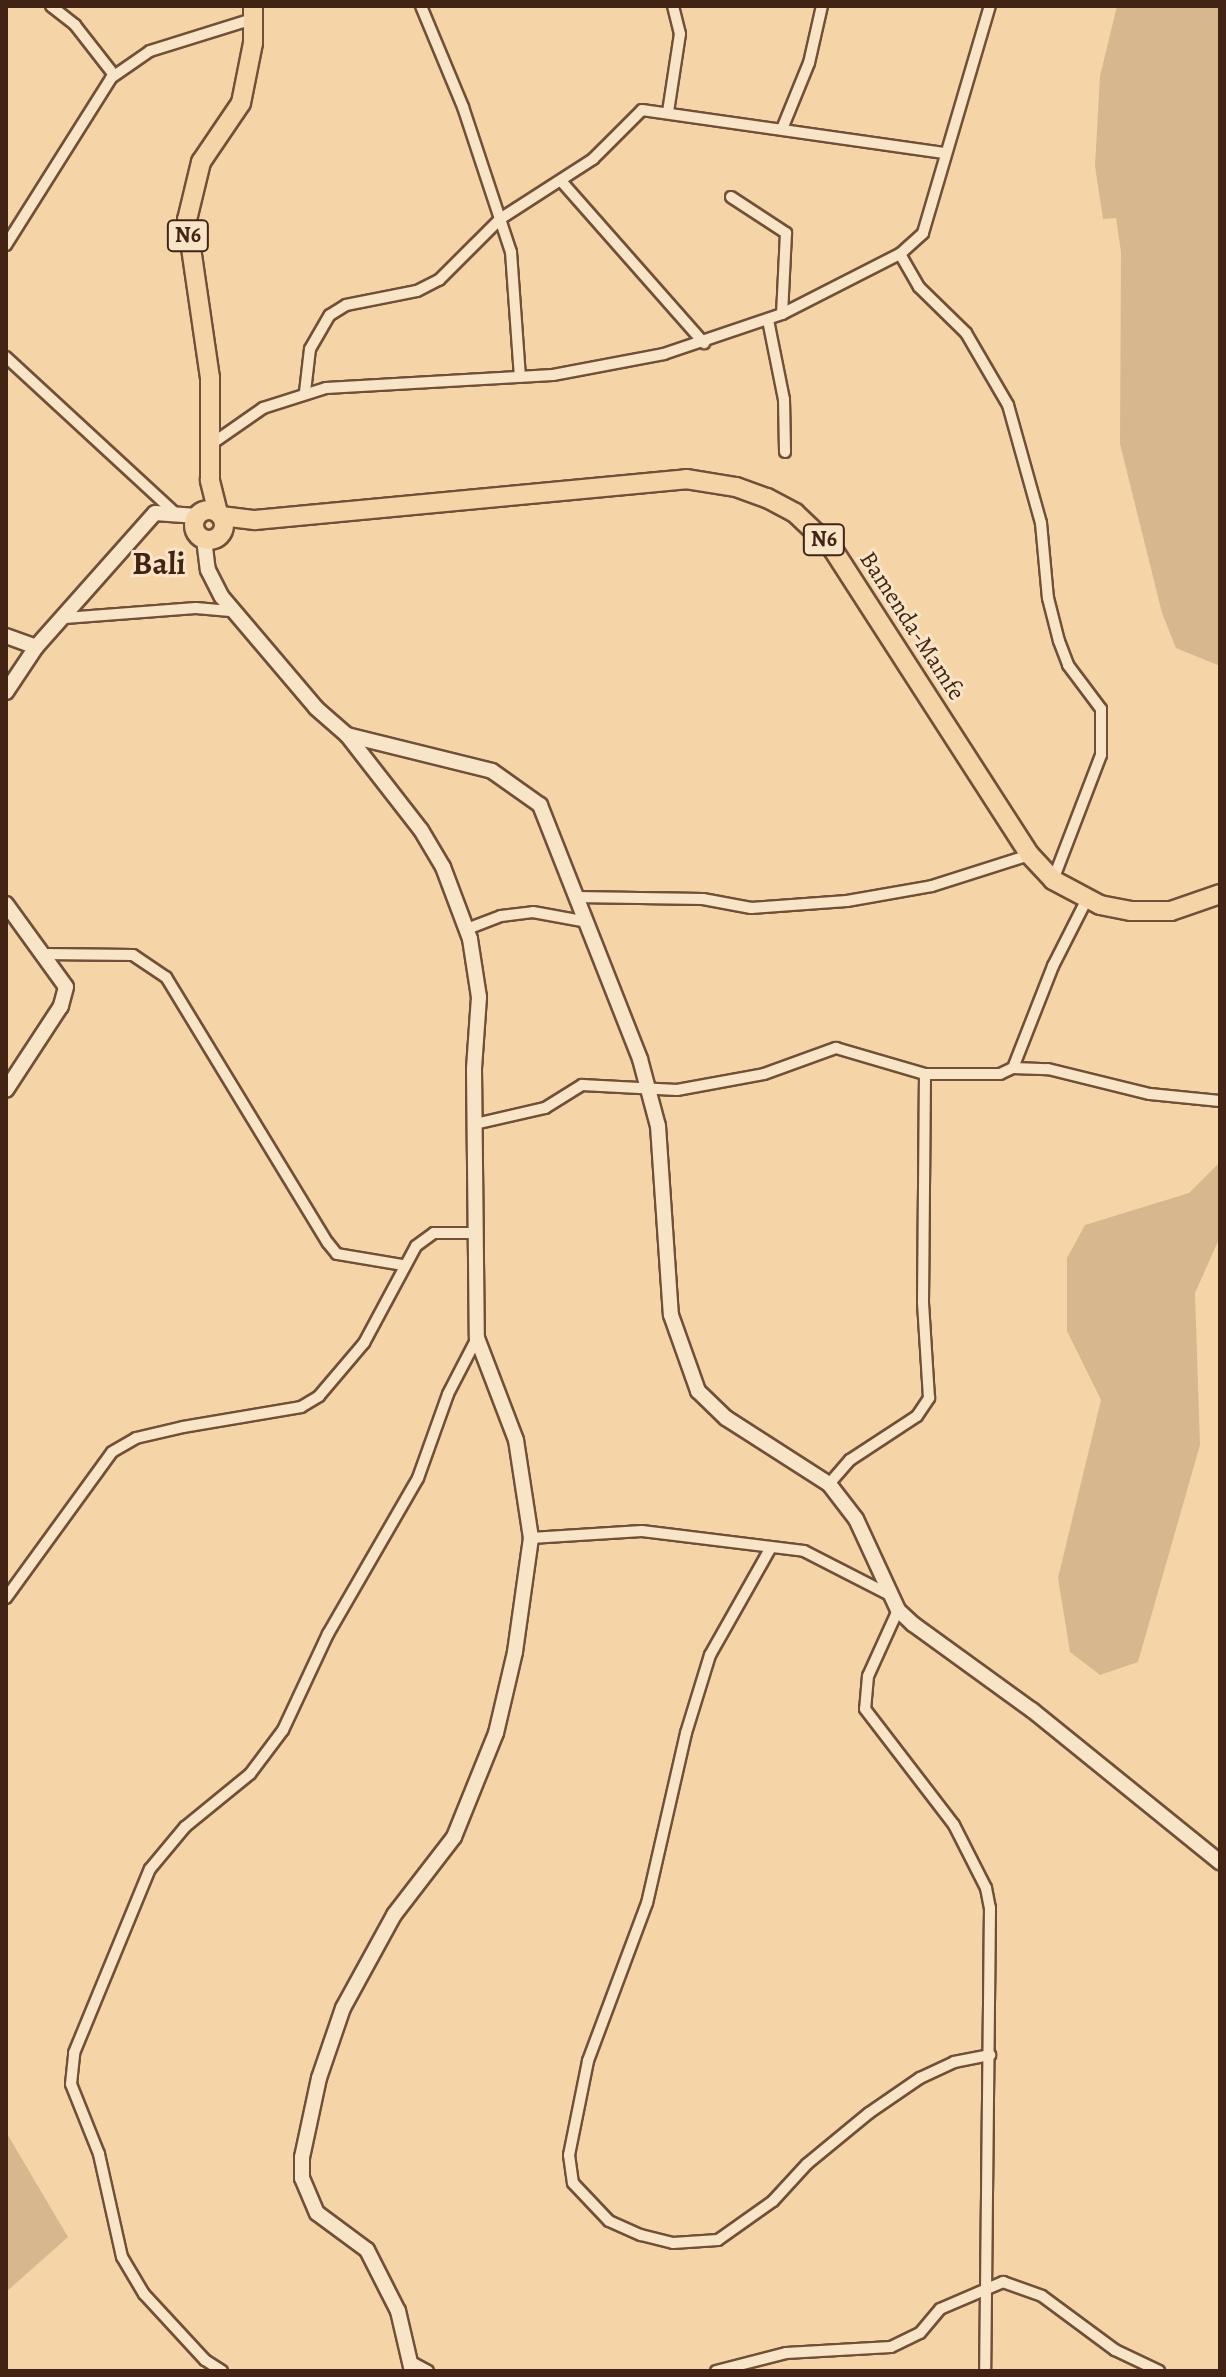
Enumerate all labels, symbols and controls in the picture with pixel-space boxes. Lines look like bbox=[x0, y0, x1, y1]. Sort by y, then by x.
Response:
road number: N6 bbox=[166, 218, 210, 254]
road number: N6 bbox=[802, 522, 846, 558]
district label: Bali bbox=[132, 544, 186, 582]
street label: Bamenda-Mamfe bbox=[853, 546, 971, 706]

